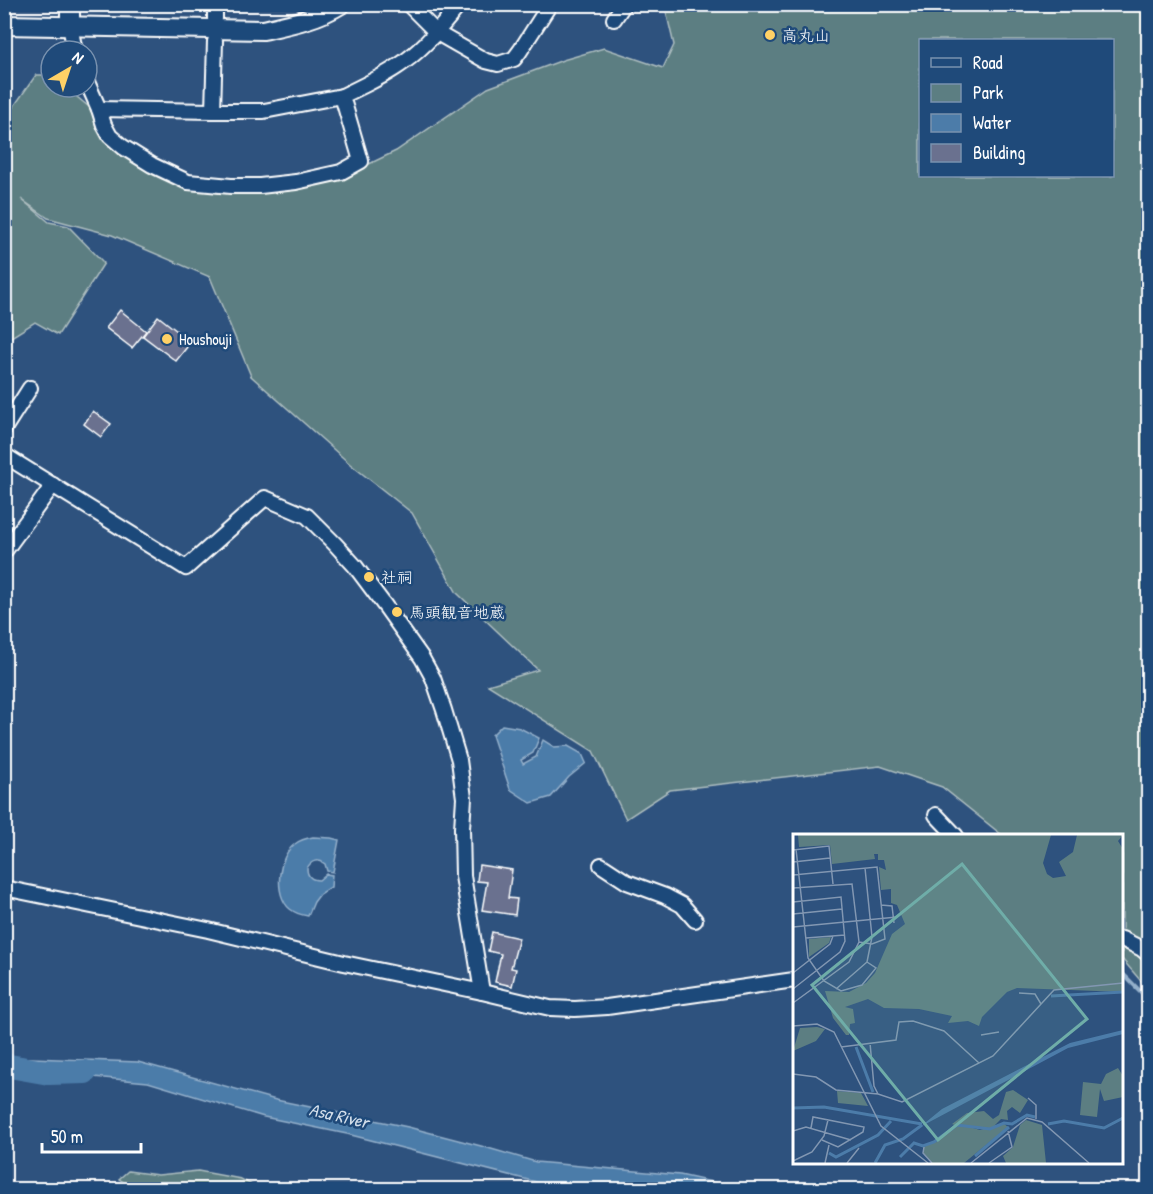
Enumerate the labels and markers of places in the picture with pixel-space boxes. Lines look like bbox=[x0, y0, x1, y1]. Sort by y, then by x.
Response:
place label: 高丸山 bbox=[782, 24, 830, 46]
marker: 高丸山 bbox=[763, 28, 777, 42]
place label: Houshouji bbox=[179, 328, 232, 350]
marker: Houshouji bbox=[160, 332, 174, 346]
place label: 社祠 bbox=[381, 566, 413, 588]
marker: 社祠 bbox=[362, 570, 376, 584]
place label: 馬頭観音地蔵 bbox=[409, 601, 505, 623]
marker: 馬頭観音地蔵 bbox=[390, 605, 404, 619]

